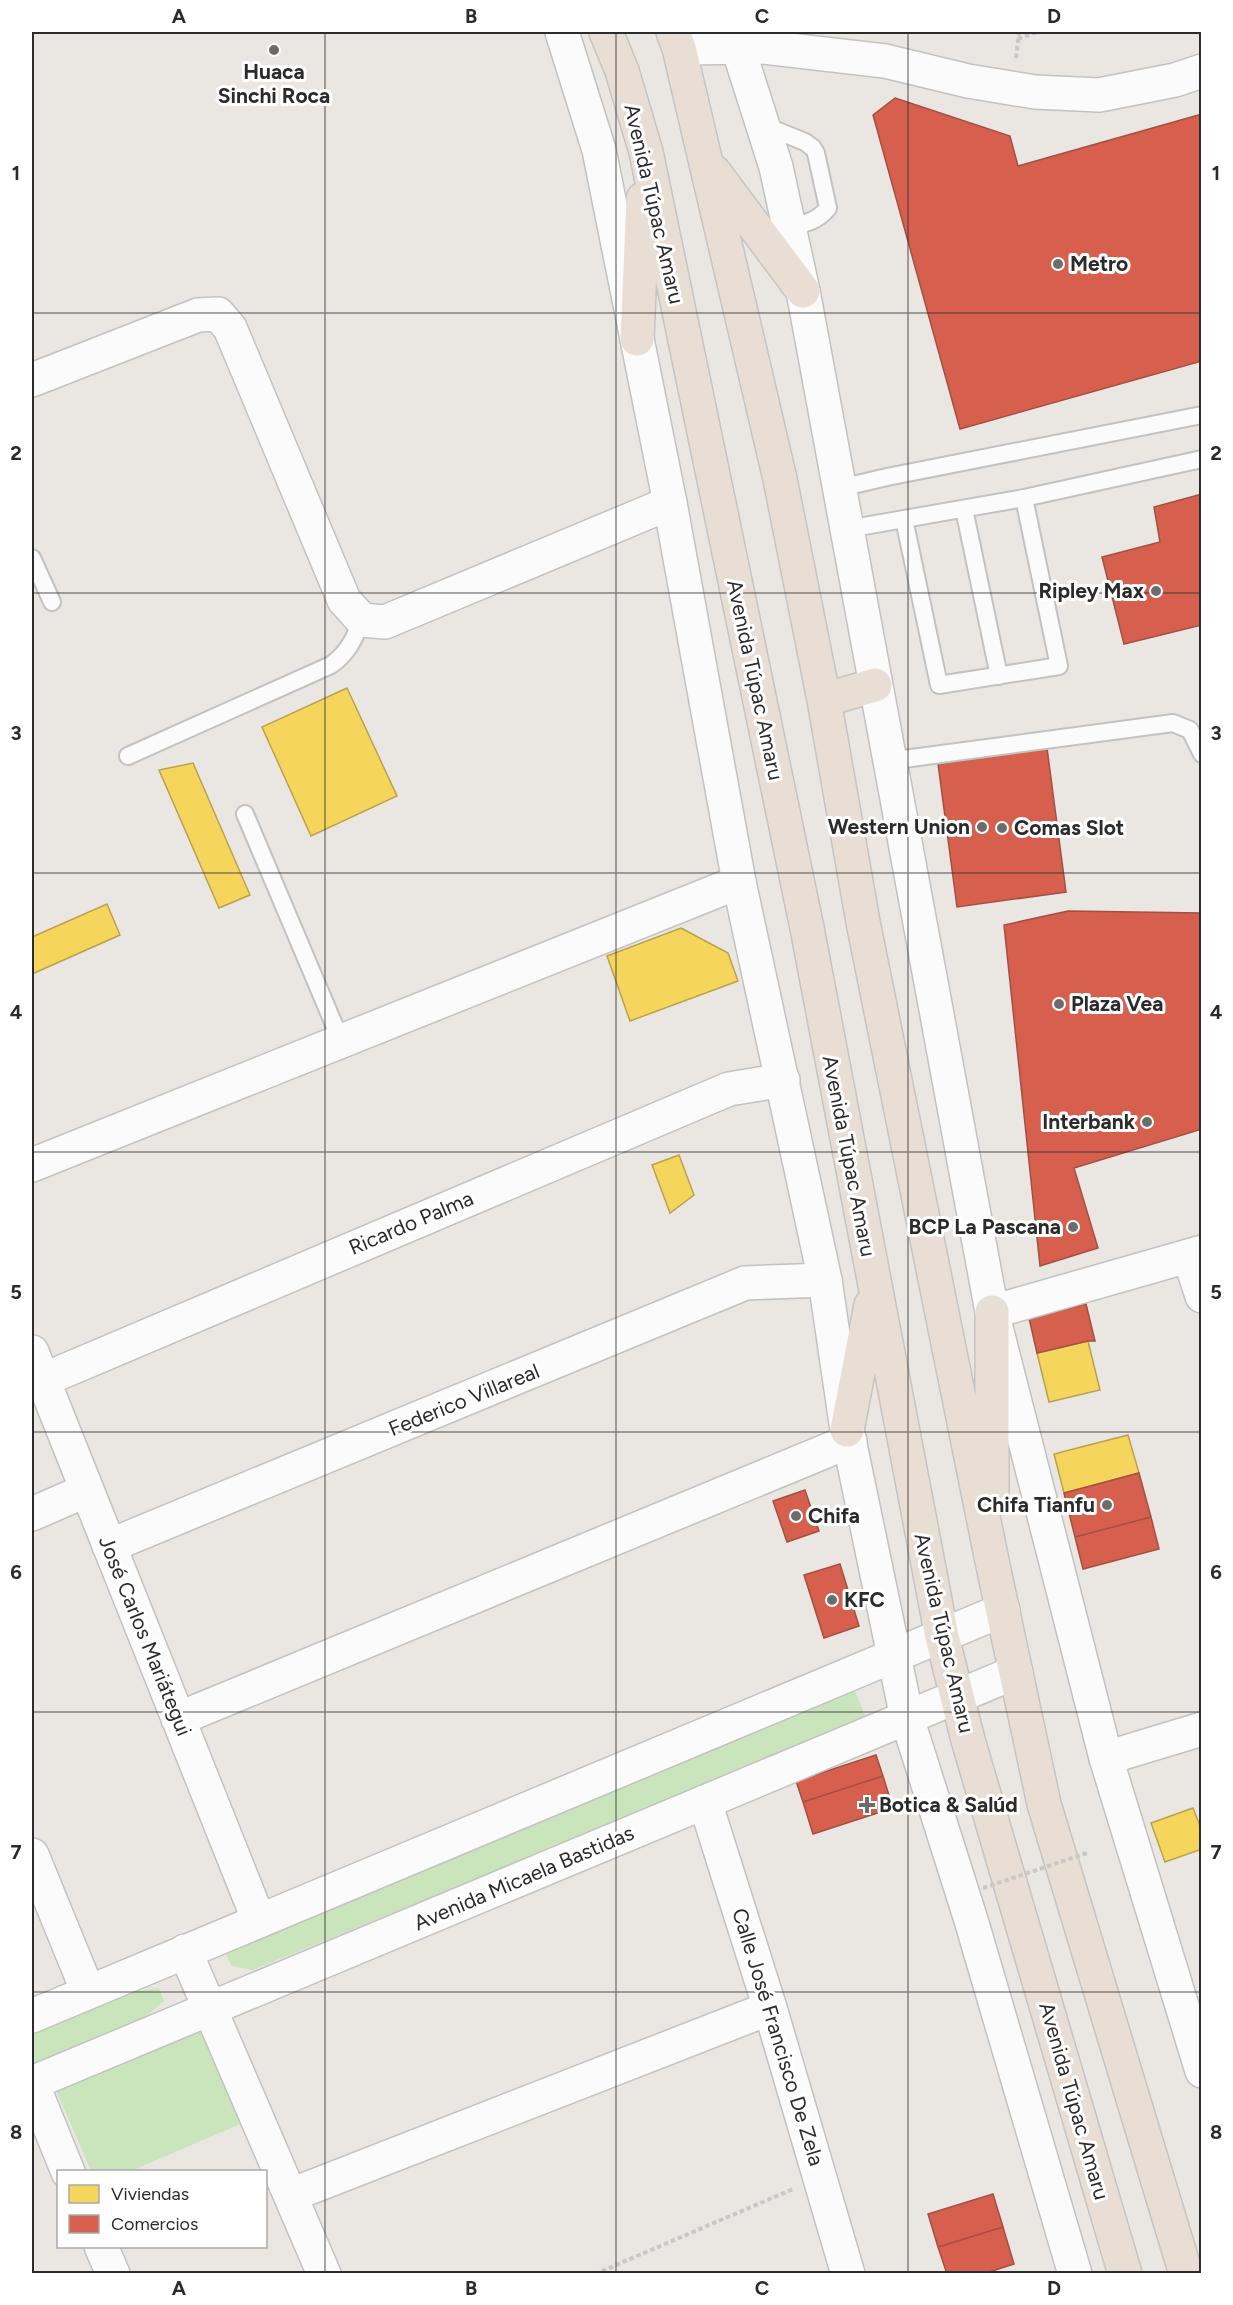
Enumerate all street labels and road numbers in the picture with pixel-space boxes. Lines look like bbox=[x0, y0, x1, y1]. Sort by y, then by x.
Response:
street label: Avenida Túpac Amaru bbox=[619, 101, 690, 306]
street label: Avenida Túpac Amaru bbox=[722, 577, 789, 783]
street label: Avenida Túpac Amaru bbox=[818, 1053, 881, 1259]
street label: Ricardo Palma bbox=[345, 1185, 477, 1260]
street label: Federico Villareal bbox=[385, 1358, 543, 1441]
street label: Avenida Túpac Amaru bbox=[909, 1530, 980, 1735]
street label: José Carlos Mariátegui bbox=[94, 1532, 197, 1740]
street label: Avenida Micaela Bastidas bbox=[410, 1820, 638, 1935]
street label: Calle José Francisco De Zela bbox=[727, 1905, 830, 2169]
street label: Avenida Túpac Amaru bbox=[1034, 1999, 1115, 2203]

